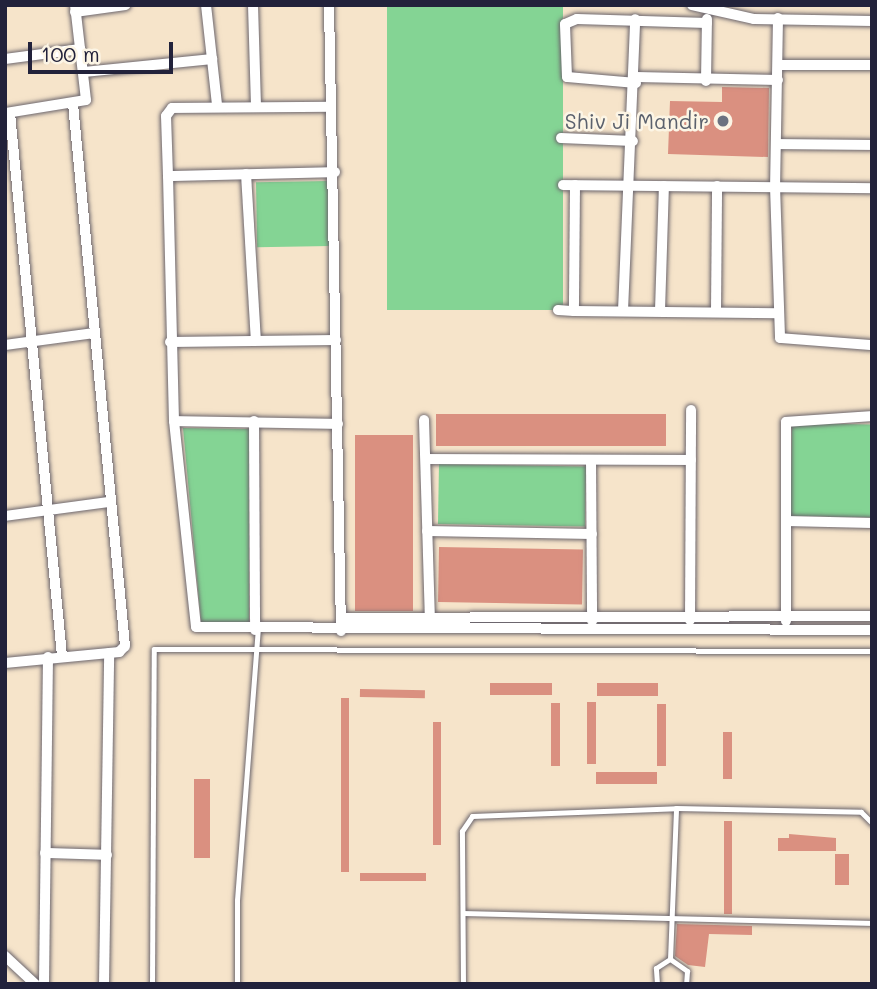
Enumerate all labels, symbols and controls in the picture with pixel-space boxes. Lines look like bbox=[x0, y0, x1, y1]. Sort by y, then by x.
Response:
scale bar bbox=[32, 28, 177, 72]
text: 100 m bbox=[41, 40, 100, 67]
place label: Shiv Ji Mandir bbox=[565, 108, 709, 134]
marker: Shiv Ji Mandir bbox=[715, 113, 731, 129]

